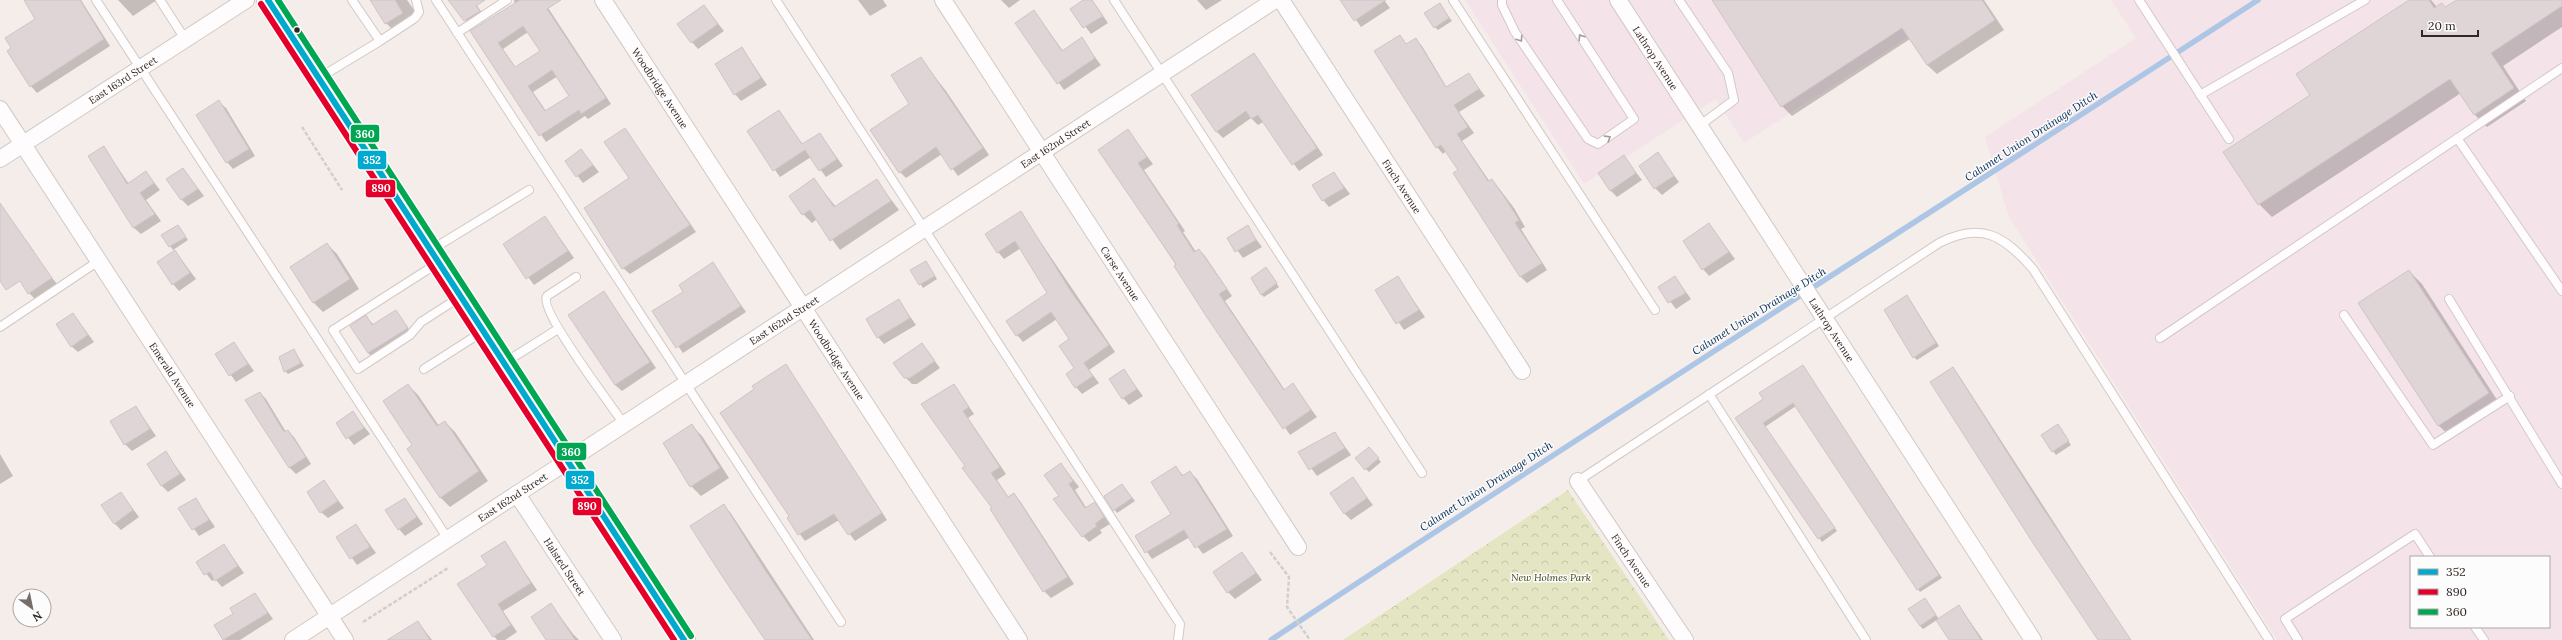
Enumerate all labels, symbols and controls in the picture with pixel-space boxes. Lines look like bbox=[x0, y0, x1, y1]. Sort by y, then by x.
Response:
scale bar bbox=[2422, 12, 2478, 38]
text: 20 m bbox=[2428, 18, 2456, 33]
street label: Lathrop Avenue bbox=[1630, 23, 1681, 93]
unlabelled marker bbox=[292, 25, 302, 35]
one-way arrow bbox=[1578, 34, 1586, 41]
one-way arrow bbox=[1515, 35, 1523, 42]
street label: Woodbridge Avenue bbox=[629, 45, 692, 131]
street label: East 163rd Street bbox=[86, 53, 159, 107]
water label: Calumet Union Drainage Ditch bbox=[1962, 87, 2101, 184]
street label: East 162nd Street bbox=[1018, 116, 1093, 171]
line badge: 360 bbox=[350, 124, 380, 143]
text: 360 bbox=[355, 127, 375, 141]
one-way arrow bbox=[1604, 135, 1611, 142]
line badge: 352 bbox=[357, 150, 387, 170]
text: 352 bbox=[363, 153, 381, 167]
street label: Finch Avenue bbox=[1380, 157, 1425, 216]
line badge: 890 bbox=[365, 179, 396, 198]
text: 890 bbox=[371, 181, 391, 195]
street label: Carse Avenue bbox=[1098, 243, 1143, 304]
water label: Calumet Union Drainage Ditch bbox=[1689, 264, 1829, 358]
street label: East 162nd Street bbox=[747, 293, 821, 347]
street label: Lathrop Avenue bbox=[1806, 295, 1858, 365]
street label: Woodbridge Avenue bbox=[806, 317, 868, 403]
street label: Emerald Avenue bbox=[147, 340, 199, 410]
water label: Calumet Union Drainage Ditch bbox=[1417, 437, 1556, 534]
line badge: 360 bbox=[556, 442, 587, 461]
text: 360 bbox=[561, 445, 581, 459]
street label: East 162nd Street bbox=[475, 469, 550, 524]
line badge: 352 bbox=[565, 470, 595, 490]
text: 352 bbox=[571, 473, 589, 487]
line badge: 890 bbox=[572, 497, 602, 516]
text: 890 bbox=[577, 499, 597, 513]
street label: Finch Avenue bbox=[1609, 531, 1655, 591]
street label: Halsted Street bbox=[541, 535, 589, 598]
legend bbox=[2410, 556, 2550, 628]
text: 352 bbox=[2446, 564, 2466, 579]
park label: New Holmes Park bbox=[1511, 571, 1591, 584]
text: 890 bbox=[2446, 584, 2467, 599]
north arrow bbox=[12, 588, 52, 628]
text: 360 bbox=[2446, 604, 2467, 619]
text: N bbox=[30, 608, 45, 625]

